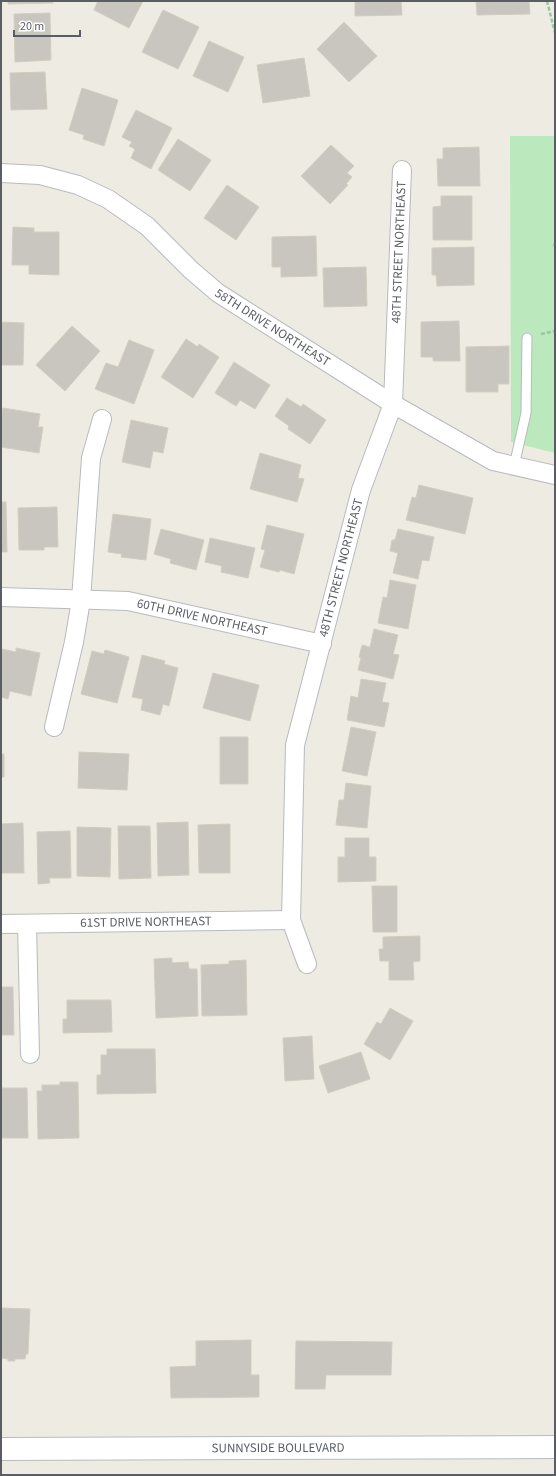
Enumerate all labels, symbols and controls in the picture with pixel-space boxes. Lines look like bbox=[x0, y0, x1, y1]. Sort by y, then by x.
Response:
scale bar bbox=[14, 12, 80, 38]
text: 20 m bbox=[20, 18, 44, 35]
street label: 48TH STREET NORTHEAST bbox=[387, 180, 411, 324]
street label: 58TH DRIVE NORTHEAST bbox=[211, 284, 334, 371]
street label: 48TH STREET NORTHEAST bbox=[314, 496, 367, 639]
street label: 60TH DRIVE NORTHEAST bbox=[135, 594, 269, 641]
street label: 61ST DRIVE NORTHEAST bbox=[80, 912, 212, 932]
street label: SUNNYSIDE BOULEVARD bbox=[212, 1439, 344, 1457]

